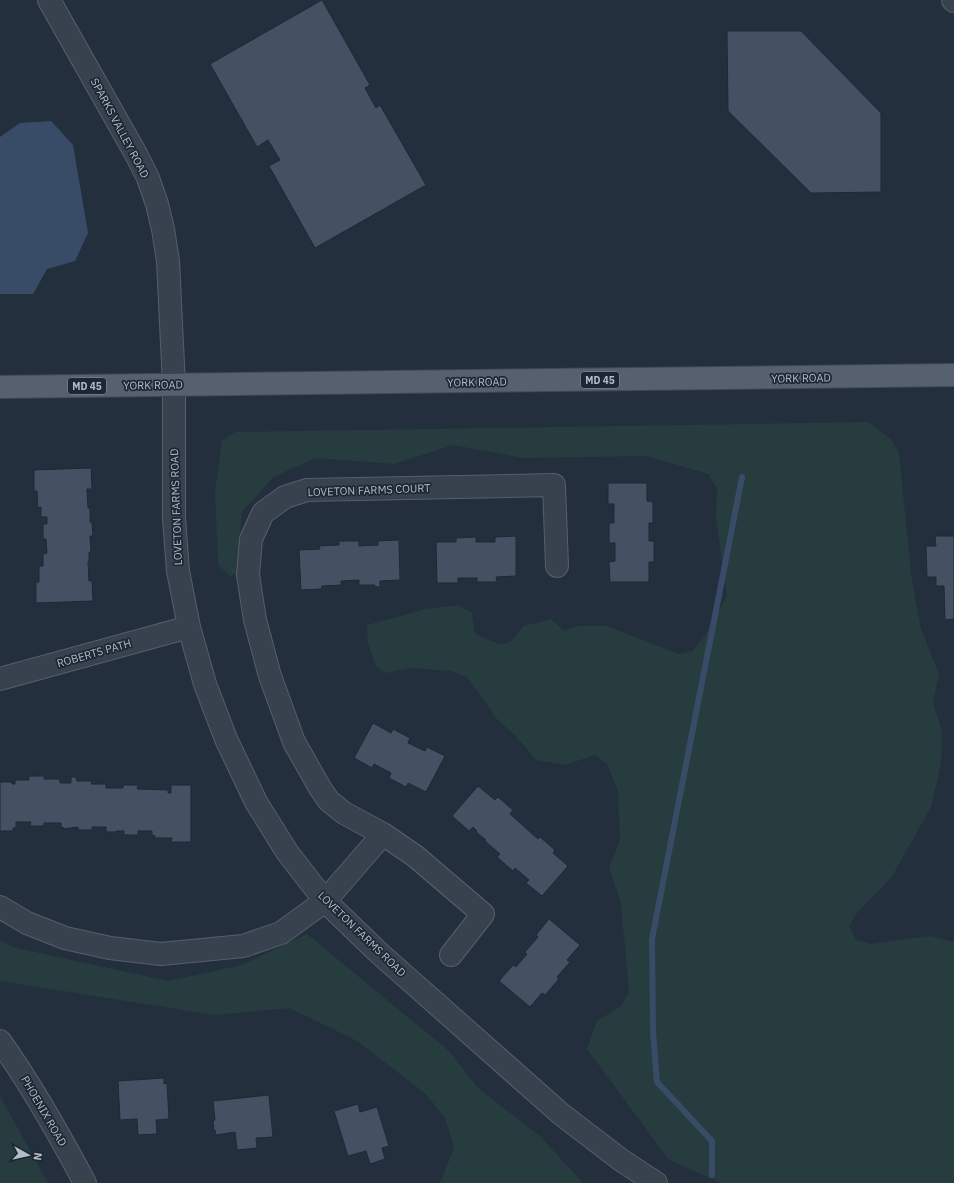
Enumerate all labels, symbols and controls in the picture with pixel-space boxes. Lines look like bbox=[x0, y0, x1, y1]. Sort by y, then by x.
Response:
street label: SPARKS VALLEY ROAD bbox=[88, 76, 152, 180]
street label: YORK ROAD bbox=[771, 370, 831, 386]
road number: MD 45 bbox=[581, 372, 619, 388]
street label: YORK ROAD bbox=[447, 374, 507, 390]
street label: YORK ROAD bbox=[123, 377, 183, 393]
road number: MD 45 bbox=[68, 378, 106, 394]
street label: LOVETON FARMS ROAD bbox=[167, 448, 185, 566]
street label: LOVETON FARMS COURT bbox=[307, 481, 431, 499]
street label: ROBERTS PATH bbox=[55, 636, 133, 670]
street label: LOVETON FARMS ROAD bbox=[315, 888, 409, 980]
street label: PHOENIX ROAD bbox=[18, 1073, 70, 1149]
north arrow bbox=[8, 1135, 48, 1175]
text: N bbox=[30, 1151, 45, 1161]

